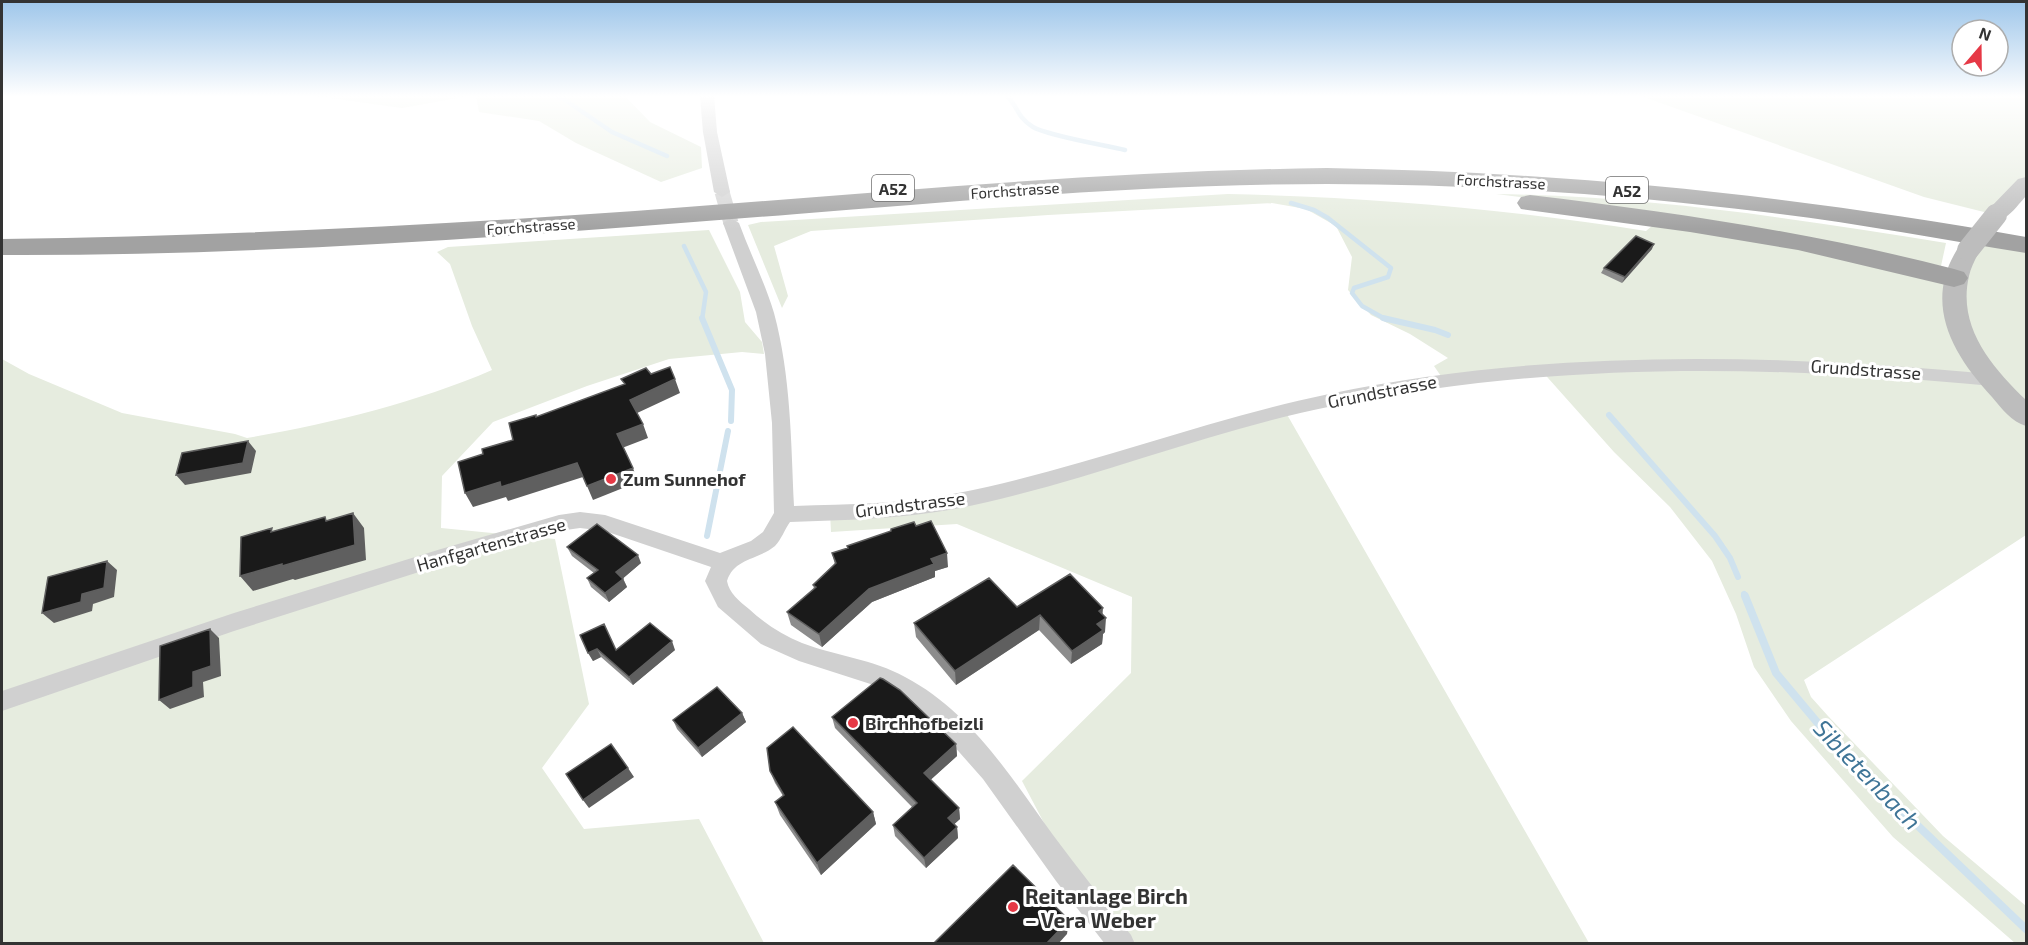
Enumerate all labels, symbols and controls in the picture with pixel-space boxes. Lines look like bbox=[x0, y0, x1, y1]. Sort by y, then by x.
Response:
north arrow bbox=[1950, 18, 2010, 78]
text: N bbox=[1977, 23, 1994, 44]
street label: Forchstrasse bbox=[1456, 170, 1546, 192]
road number: A52 bbox=[872, 175, 914, 201]
road number: A52 bbox=[1606, 177, 1648, 203]
street label: Forchstrasse bbox=[970, 178, 1060, 202]
street label: Forchstrasse bbox=[486, 214, 576, 238]
street label: Grundstrasse bbox=[1810, 354, 1922, 384]
street label: Grundstrasse bbox=[1326, 370, 1438, 412]
place label: Zum Sunnehof bbox=[623, 468, 746, 490]
marker: Zum Sunnehof bbox=[604, 472, 618, 486]
street label: Grundstrasse bbox=[854, 486, 966, 522]
street label: Hanfgartenstrasse bbox=[414, 512, 568, 576]
place label: Birchhofbeizli bbox=[865, 712, 984, 734]
water label: Sibletenbach bbox=[1808, 713, 1928, 835]
marker: Birchhofbeizli bbox=[846, 716, 860, 730]
place label: Reitanlage Birch – Vera Weber bbox=[1025, 883, 1188, 932]
marker: Reitanlage Birch – Vera Weber bbox=[1006, 900, 1020, 914]

